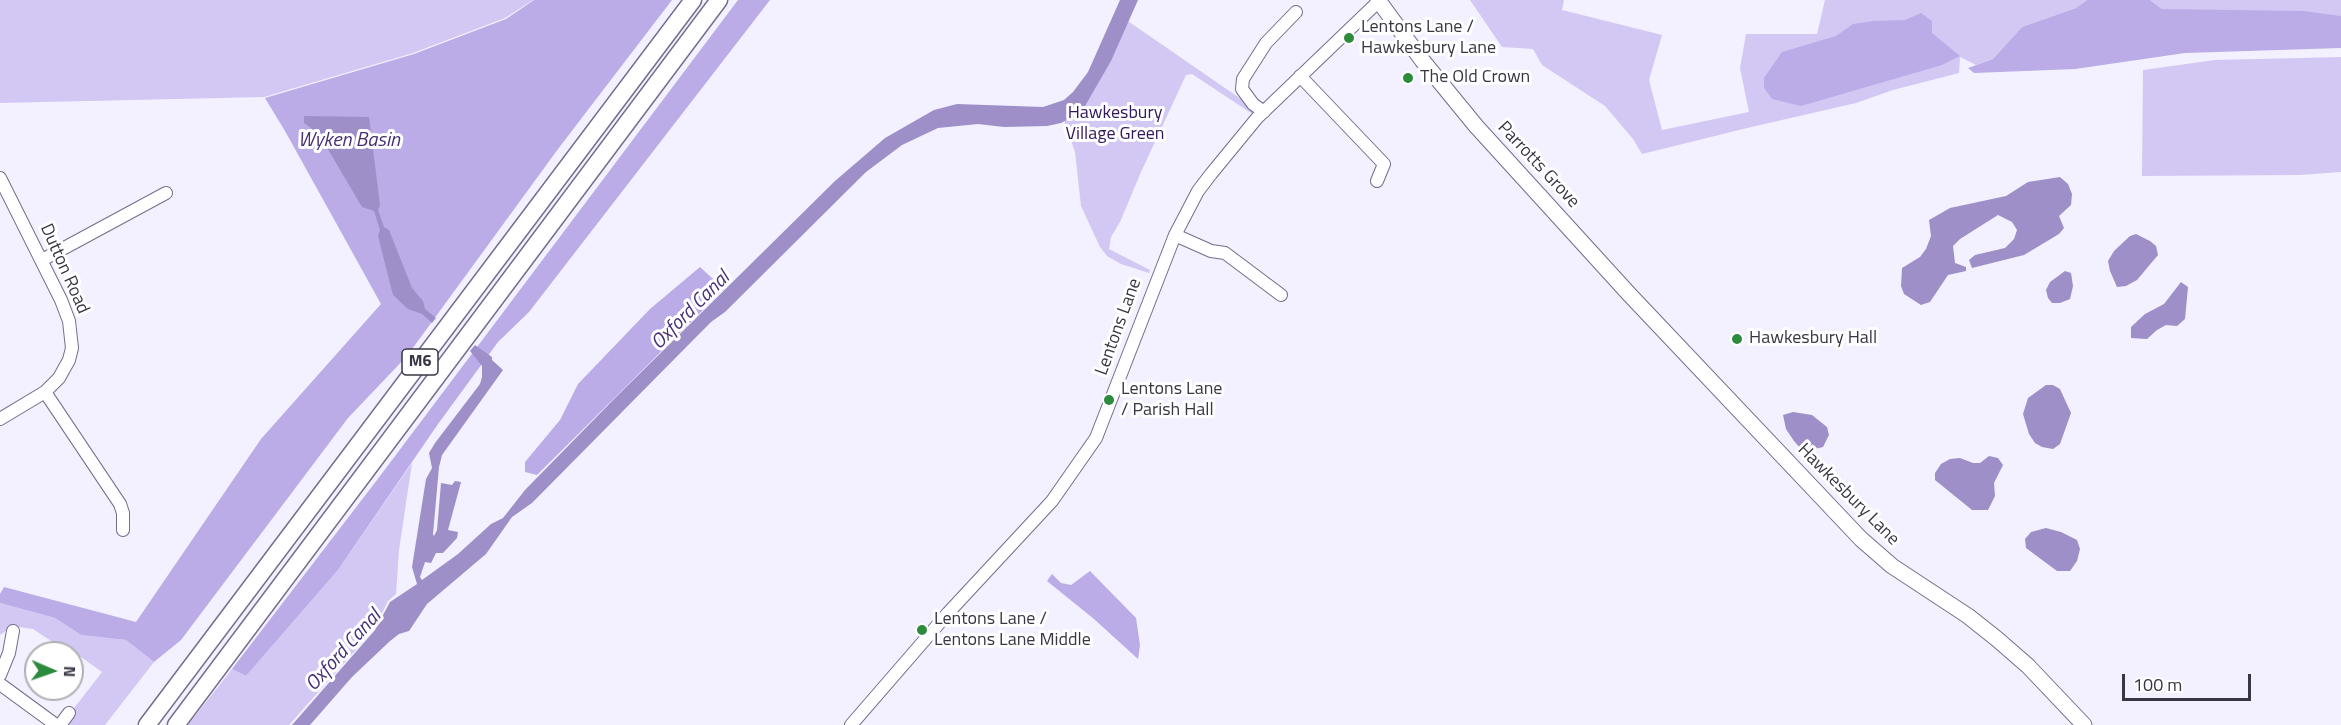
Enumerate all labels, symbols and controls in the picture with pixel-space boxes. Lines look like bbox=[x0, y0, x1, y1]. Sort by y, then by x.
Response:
place label: Lentons Lane / Hawkesbury Lane bbox=[1361, 17, 1496, 60]
marker: Lentons Lane / Hawkesbury Lane bbox=[1342, 31, 1356, 45]
place label: The Old Crown bbox=[1420, 67, 1530, 89]
marker: The Old Crown bbox=[1401, 71, 1415, 85]
park label: Hawkesbury Village Green bbox=[1065, 103, 1165, 146]
street label: Parrotts Grove bbox=[1492, 117, 1584, 213]
water label: Wyken Basin bbox=[298, 129, 400, 153]
street label: Dutton Road bbox=[35, 221, 93, 317]
water label: Oxford Canal bbox=[647, 267, 735, 355]
street label: Lentons Lane bbox=[1092, 276, 1146, 378]
place label: Hawkesbury Hall bbox=[1749, 328, 1877, 350]
marker: Hawkesbury Hall bbox=[1730, 332, 1744, 346]
road number: M6 bbox=[402, 349, 438, 375]
place label: Lentons Lane / Parish Hall bbox=[1121, 379, 1222, 422]
marker: Lentons Lane / Parish Hall bbox=[1102, 393, 1116, 407]
street label: Hawkesbury Lane bbox=[1793, 440, 1903, 550]
water label: Oxford Canal bbox=[301, 605, 387, 697]
place label: Lentons Lane / Lentons Lane Middle bbox=[934, 609, 1091, 652]
marker: Lentons Lane / Lentons Lane Middle bbox=[915, 623, 929, 637]
north arrow bbox=[24, 641, 84, 701]
scale bar bbox=[2125, 662, 2254, 700]
text: N bbox=[58, 666, 82, 678]
text: 100 m bbox=[2133, 671, 2182, 698]

